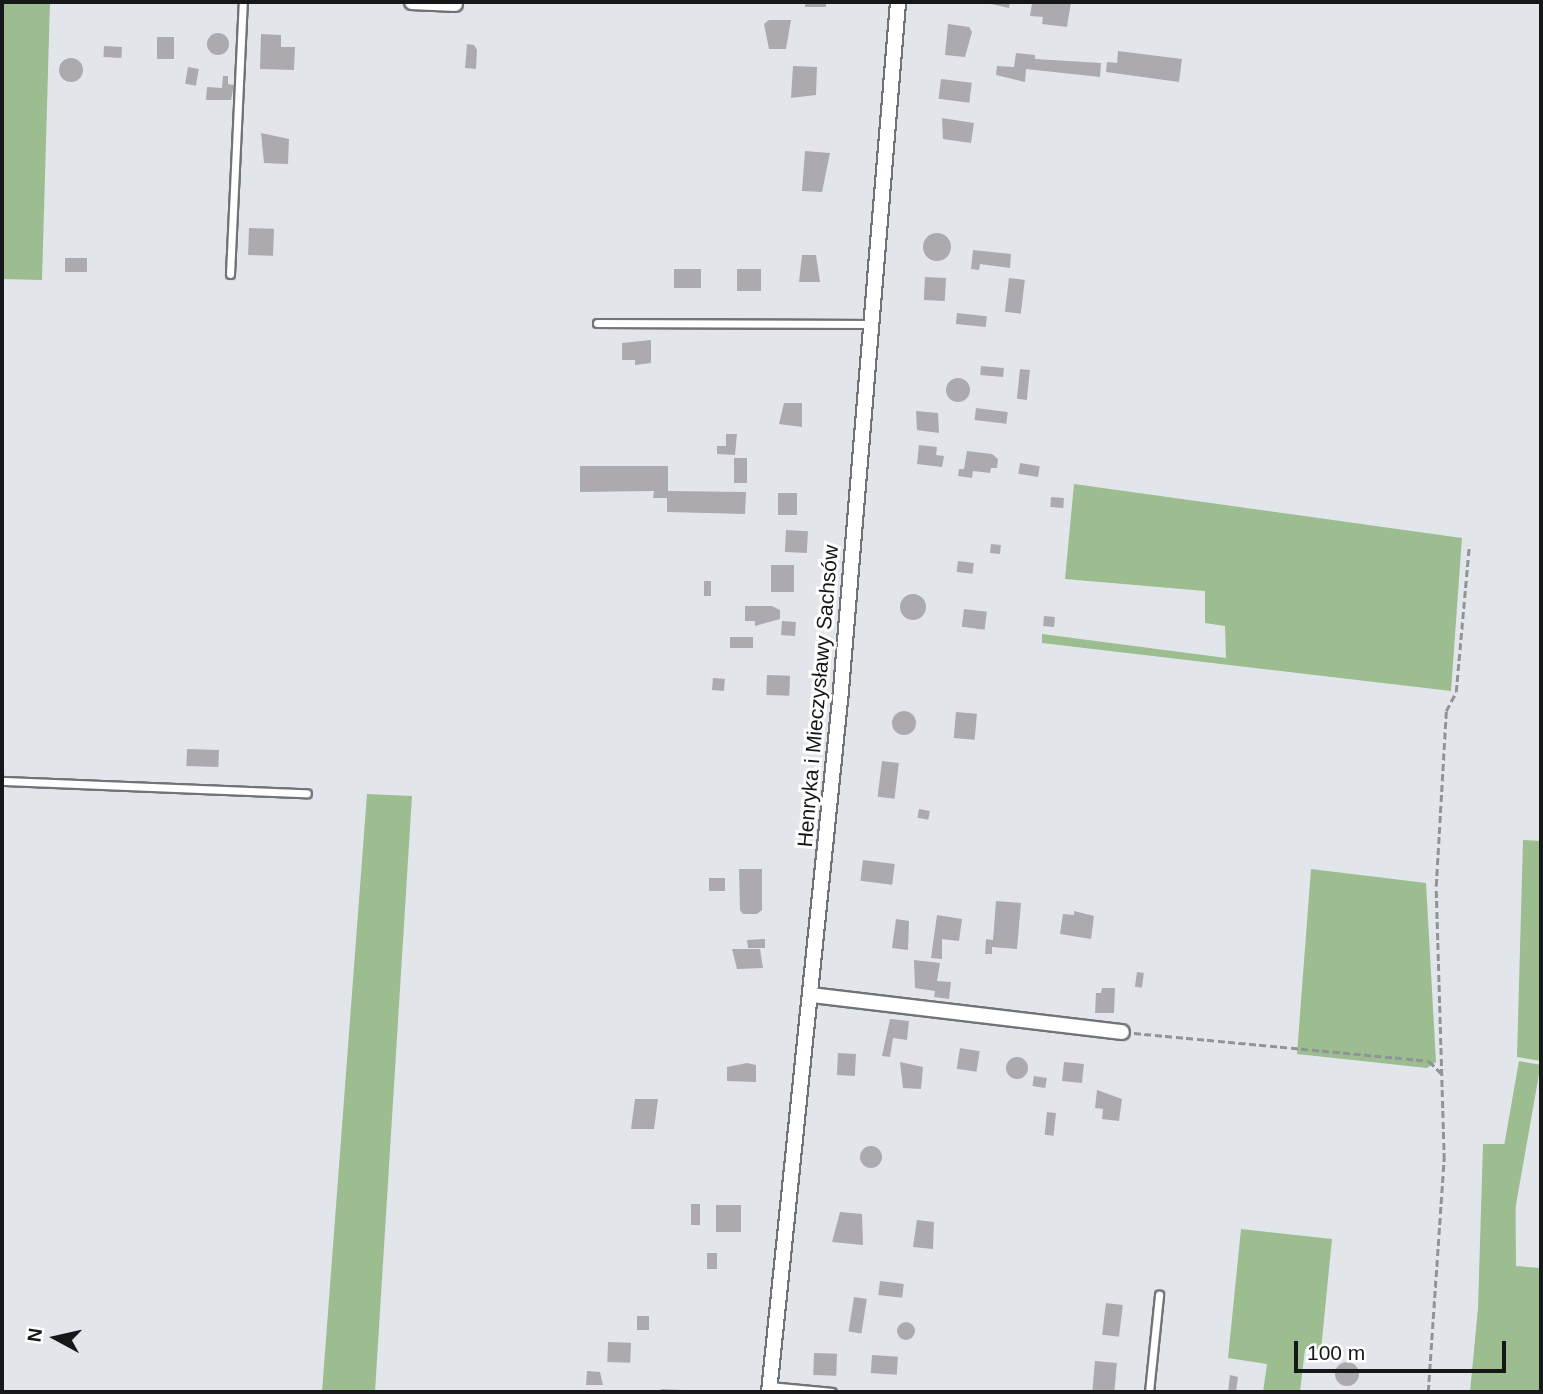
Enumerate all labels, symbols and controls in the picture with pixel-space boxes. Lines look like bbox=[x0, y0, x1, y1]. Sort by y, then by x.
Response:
street label: Henryka i Mieczysławy Sachsów bbox=[792, 544, 844, 848]
north arrow bbox=[21, 1303, 91, 1373]
text: N bbox=[23, 1327, 46, 1343]
scale bar bbox=[1298, 1328, 1510, 1372]
text: 100 m bbox=[1307, 1341, 1365, 1364]

